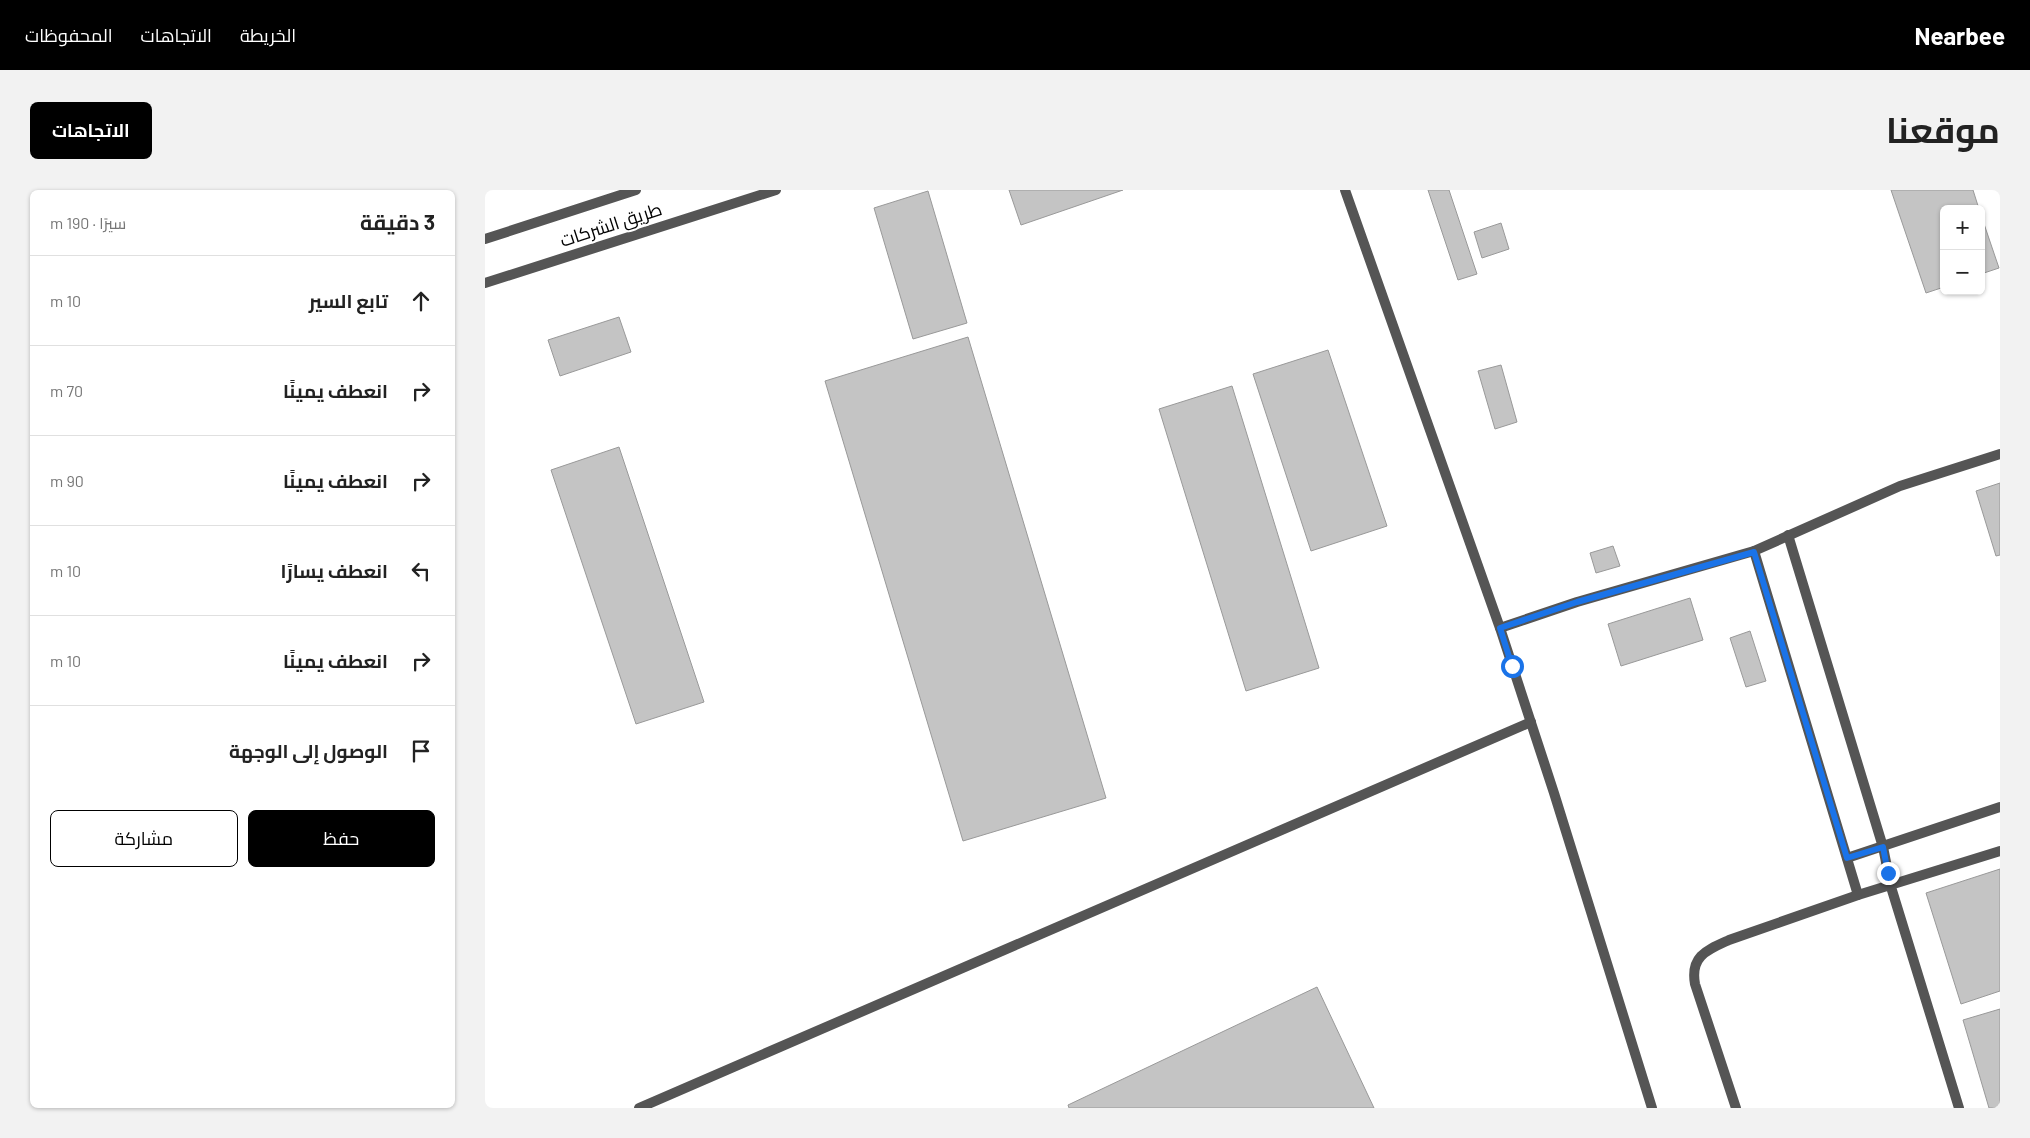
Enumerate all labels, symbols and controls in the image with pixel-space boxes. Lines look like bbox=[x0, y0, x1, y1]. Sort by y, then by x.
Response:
text: Nearbee bbox=[1914, 21, 2005, 50]
text: المحفوظات bbox=[25, 24, 113, 46]
text: الاتجاهات bbox=[141, 24, 212, 46]
text: الخريطة bbox=[240, 24, 296, 46]
button: الاتجاهات bbox=[30, 102, 152, 159]
text: موقعنا bbox=[1886, 108, 2000, 150]
street label: طريق الشركات bbox=[557, 197, 665, 253]
map controls bbox=[1940, 205, 1985, 295]
button: + bbox=[1940, 205, 1985, 250]
text: 3 دقيقة bbox=[360, 209, 435, 234]
text: سيرًا · 190 m bbox=[50, 213, 126, 232]
button: − bbox=[1940, 250, 1985, 295]
icon: ahead bbox=[407, 287, 435, 315]
text: تابع السير bbox=[309, 289, 388, 312]
text: 10 m bbox=[50, 291, 81, 310]
icon: right bbox=[407, 377, 435, 405]
text: انعطف يمينًا bbox=[283, 379, 388, 402]
text: 70 m bbox=[50, 381, 83, 400]
icon: right bbox=[407, 467, 435, 495]
text: انعطف يمينًا bbox=[283, 469, 388, 492]
text: 90 m bbox=[50, 471, 84, 490]
icon: left bbox=[407, 557, 435, 585]
text: انعطف يسارًا bbox=[281, 559, 388, 582]
text: 10 m bbox=[50, 561, 81, 580]
icon: right bbox=[407, 647, 435, 675]
text: انعطف يمينًا bbox=[283, 649, 388, 672]
text: 10 m bbox=[50, 651, 81, 670]
route start bbox=[1501, 655, 1524, 678]
icon: arrive bbox=[407, 737, 435, 765]
text: الوصول إلى الوجهة bbox=[229, 739, 388, 762]
button: مشاركة bbox=[50, 810, 238, 867]
button: حفظ bbox=[248, 810, 435, 867]
route end bbox=[1877, 862, 1900, 885]

